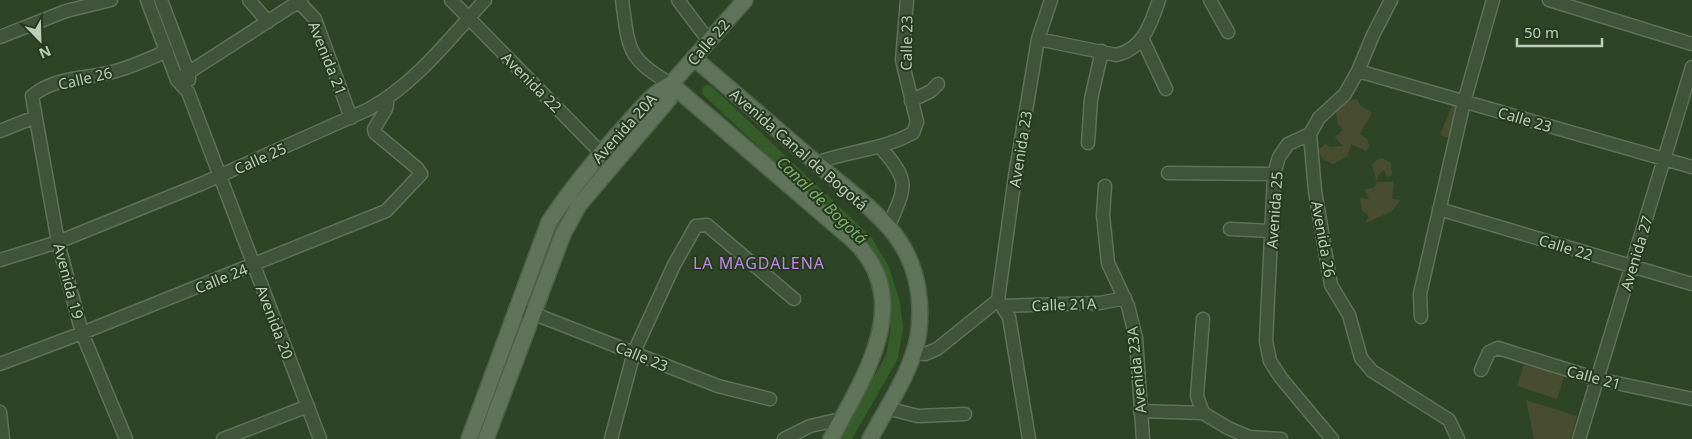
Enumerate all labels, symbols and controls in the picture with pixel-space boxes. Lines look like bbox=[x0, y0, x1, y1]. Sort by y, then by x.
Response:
north arrow bbox=[15, 15, 65, 65]
street label: Calle 22 bbox=[682, 15, 734, 69]
street label: Calle 23 bbox=[896, 15, 916, 71]
scale bar bbox=[1517, 15, 1602, 47]
street label: Avenida 21 bbox=[304, 18, 352, 98]
text: 50 m bbox=[1524, 22, 1559, 42]
text: N bbox=[36, 41, 54, 63]
street label: Avenida 22 bbox=[498, 48, 566, 116]
street label: Calle 26 bbox=[56, 62, 114, 94]
street label: Avenida Canal de Bogotá bbox=[727, 84, 871, 214]
street label: Avenida 20A bbox=[587, 89, 661, 167]
street label: Calle 23 bbox=[1496, 102, 1554, 136]
street label: Avenida 23 bbox=[1004, 109, 1036, 189]
street label: Calle 25 bbox=[231, 138, 289, 178]
water label: Canal de Bogotá bbox=[773, 152, 871, 248]
street label: Avenida 25 bbox=[1261, 171, 1287, 249]
street label: Avenida 26 bbox=[1307, 199, 1341, 279]
street label: Avenida 27 bbox=[1615, 213, 1657, 293]
street label: Calle 22 bbox=[1537, 229, 1595, 265]
street label: Avenida 19 bbox=[49, 241, 89, 321]
district label: LA MAGDALENA bbox=[693, 252, 825, 274]
street label: Calle 24 bbox=[192, 258, 251, 298]
street label: Avenida 20 bbox=[252, 282, 298, 362]
street label: Calle 21A bbox=[1031, 293, 1097, 315]
street label: Avenida 23A bbox=[1121, 325, 1150, 414]
street label: Calle 23 bbox=[613, 336, 671, 376]
street label: Calle 21 bbox=[1565, 360, 1623, 394]

